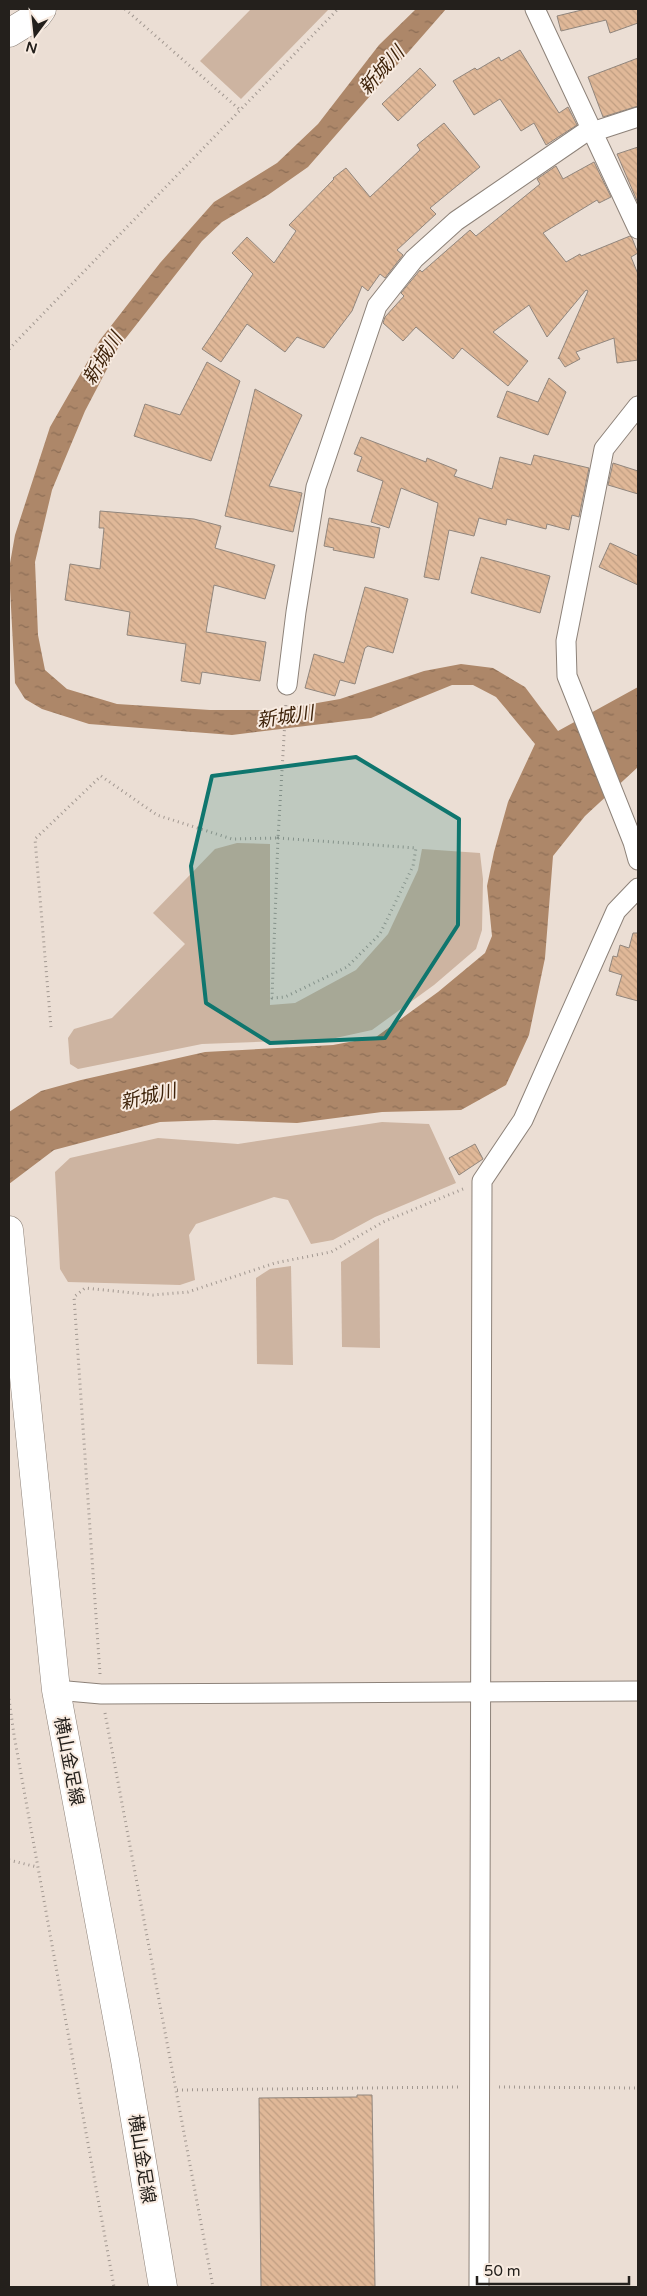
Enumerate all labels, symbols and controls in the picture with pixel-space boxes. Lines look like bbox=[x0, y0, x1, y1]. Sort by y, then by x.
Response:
north arrow bbox=[10, 10, 60, 60]
text: N bbox=[24, 37, 39, 57]
water label: 新城川 bbox=[354, 41, 410, 99]
water label: 新城川 bbox=[78, 327, 128, 389]
water label: 新城川 bbox=[255, 702, 317, 732]
water label: 新城川 bbox=[118, 1079, 180, 1114]
street label: 横山金足線 bbox=[50, 1715, 88, 1807]
street label: 横山金足線 bbox=[124, 2113, 160, 2205]
scale bar bbox=[477, 2254, 630, 2286]
text: 50 m bbox=[484, 2262, 521, 2280]

